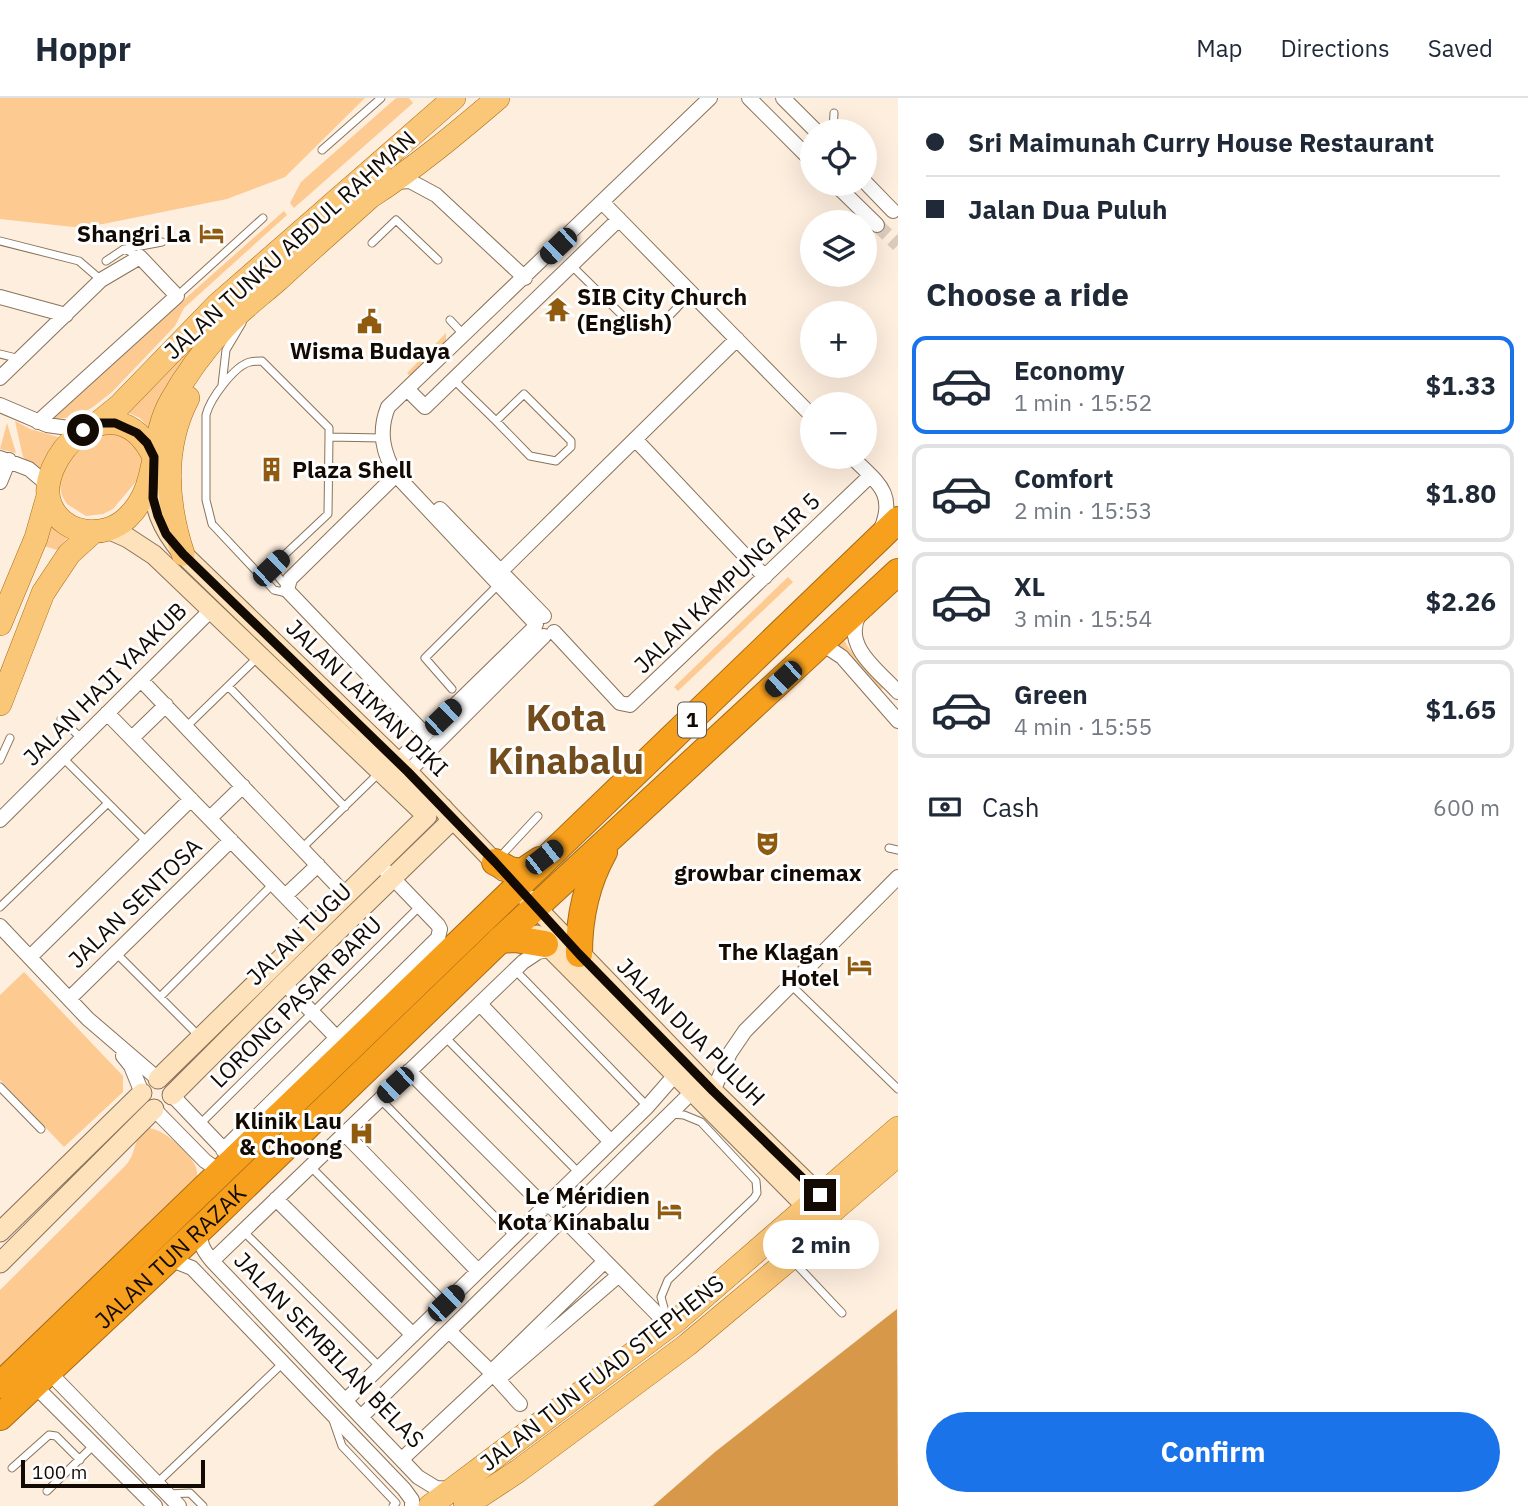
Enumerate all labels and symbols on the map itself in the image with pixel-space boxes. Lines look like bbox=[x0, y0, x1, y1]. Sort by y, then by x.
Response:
street label: JALAN TUNKU ABDUL RAHMAN bbox=[157, 123, 421, 365]
place label: Shangri La bbox=[77, 218, 191, 248]
hotel icon: Shangri La bbox=[197, 220, 225, 248]
car bbox=[536, 224, 581, 268]
place label: SIB City Church (English) bbox=[577, 281, 747, 337]
temple icon: SIB City Church (English) bbox=[543, 296, 571, 324]
public building icon: Wisma Budaya bbox=[356, 307, 384, 335]
place label: Wisma Budaya bbox=[290, 335, 450, 365]
route start bbox=[67, 414, 99, 446]
place label: Plaza Shell bbox=[292, 454, 412, 484]
building icon: Plaza Shell bbox=[258, 456, 286, 484]
street label: JALAN KAMPUNG AIR 5 bbox=[627, 485, 826, 679]
car bbox=[249, 546, 294, 590]
street label: JALAN HAJI YAAKUB bbox=[16, 595, 193, 772]
street label: JALAN LAIMAN DIKI bbox=[280, 612, 455, 782]
car bbox=[761, 657, 806, 701]
district label: Kota Kinabalu bbox=[488, 693, 644, 784]
car bbox=[421, 695, 466, 739]
road number: 1 bbox=[678, 702, 706, 738]
theatre icon: growbar cinemax bbox=[754, 829, 782, 857]
street label: JALAN SENTOSA bbox=[61, 831, 208, 974]
car bbox=[521, 836, 568, 878]
place label: growbar cinemax bbox=[674, 857, 862, 887]
street label: JALAN TUGU bbox=[239, 876, 357, 991]
street label: LORONG PASAR BARU bbox=[203, 909, 388, 1094]
place label: The Klagan Hotel bbox=[718, 936, 839, 992]
street label: JALAN DUA PULUH bbox=[611, 951, 772, 1112]
hotel icon: The Klagan Hotel bbox=[845, 951, 873, 979]
car bbox=[373, 1063, 418, 1107]
place label: Klinik Lau & Choong bbox=[235, 1105, 342, 1161]
hospital icon: Klinik Lau & Choong bbox=[348, 1120, 376, 1148]
street label: JALAN TUN RAZAK bbox=[88, 1177, 252, 1335]
route end bbox=[804, 1179, 836, 1211]
place label: Le Méridien Kota Kinabalu bbox=[497, 1180, 650, 1236]
hotel icon: Le Méridien Kota Kinabalu bbox=[656, 1195, 684, 1223]
callout: 2 min bbox=[762, 1220, 878, 1268]
street label: JALAN SEMBILAN BELAS bbox=[228, 1245, 431, 1454]
street label: JALAN TUN FUAD STEPHENS bbox=[473, 1267, 730, 1477]
car bbox=[424, 1281, 469, 1325]
scale bar bbox=[21, 1457, 205, 1489]

